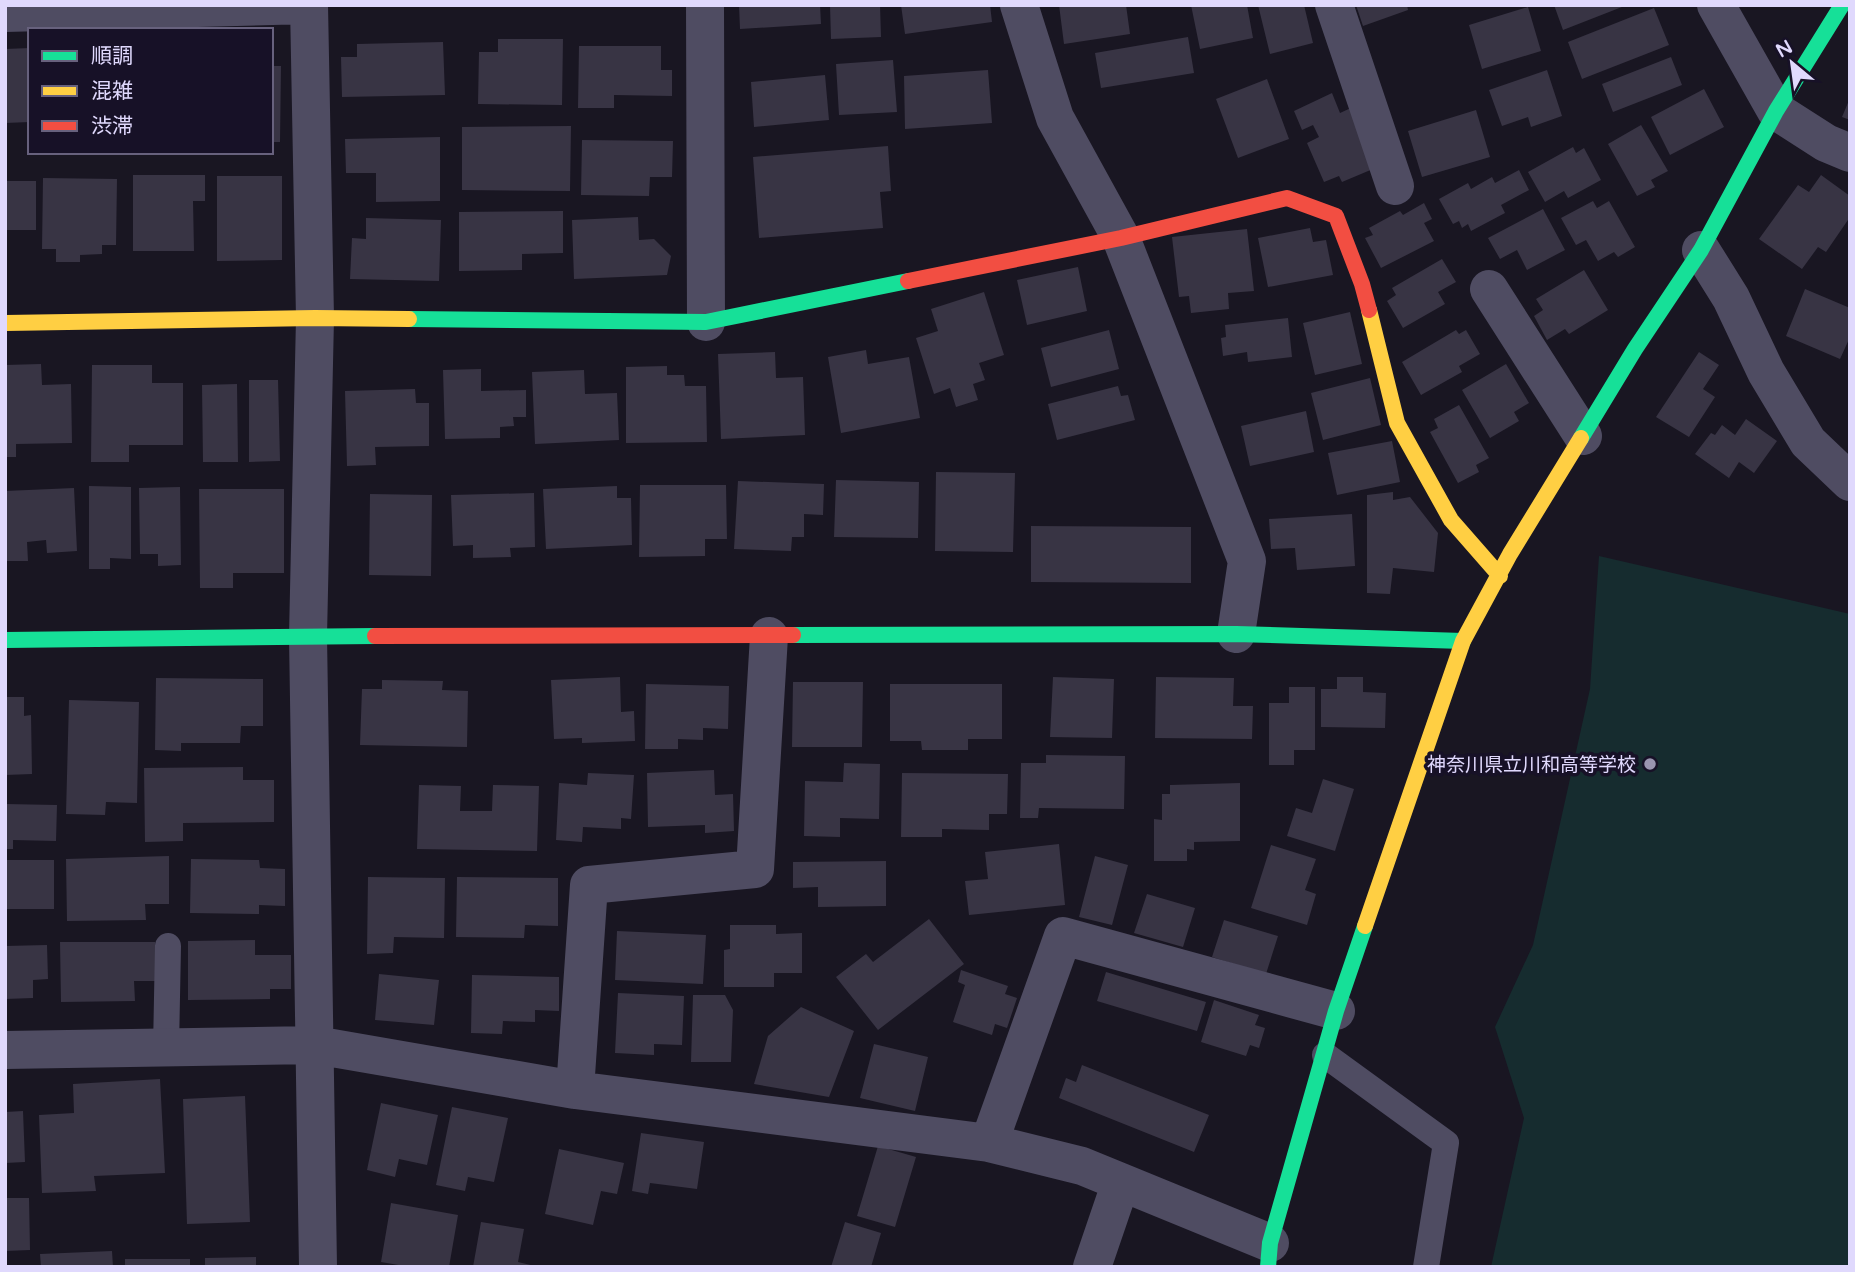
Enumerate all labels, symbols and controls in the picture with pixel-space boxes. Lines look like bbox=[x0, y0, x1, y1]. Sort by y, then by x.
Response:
legend bbox=[28, 28, 273, 154]
north arrow bbox=[1757, 28, 1827, 98]
text: N bbox=[1772, 36, 1796, 62]
text: 順調 bbox=[91, 44, 133, 69]
text: 混雑 bbox=[91, 79, 133, 104]
text: 渋滞 bbox=[91, 114, 133, 139]
place label: 神奈川県立川和高等学校 bbox=[1427, 754, 1636, 776]
marker: 神奈川県立川和高等学校 bbox=[1642, 756, 1658, 772]

